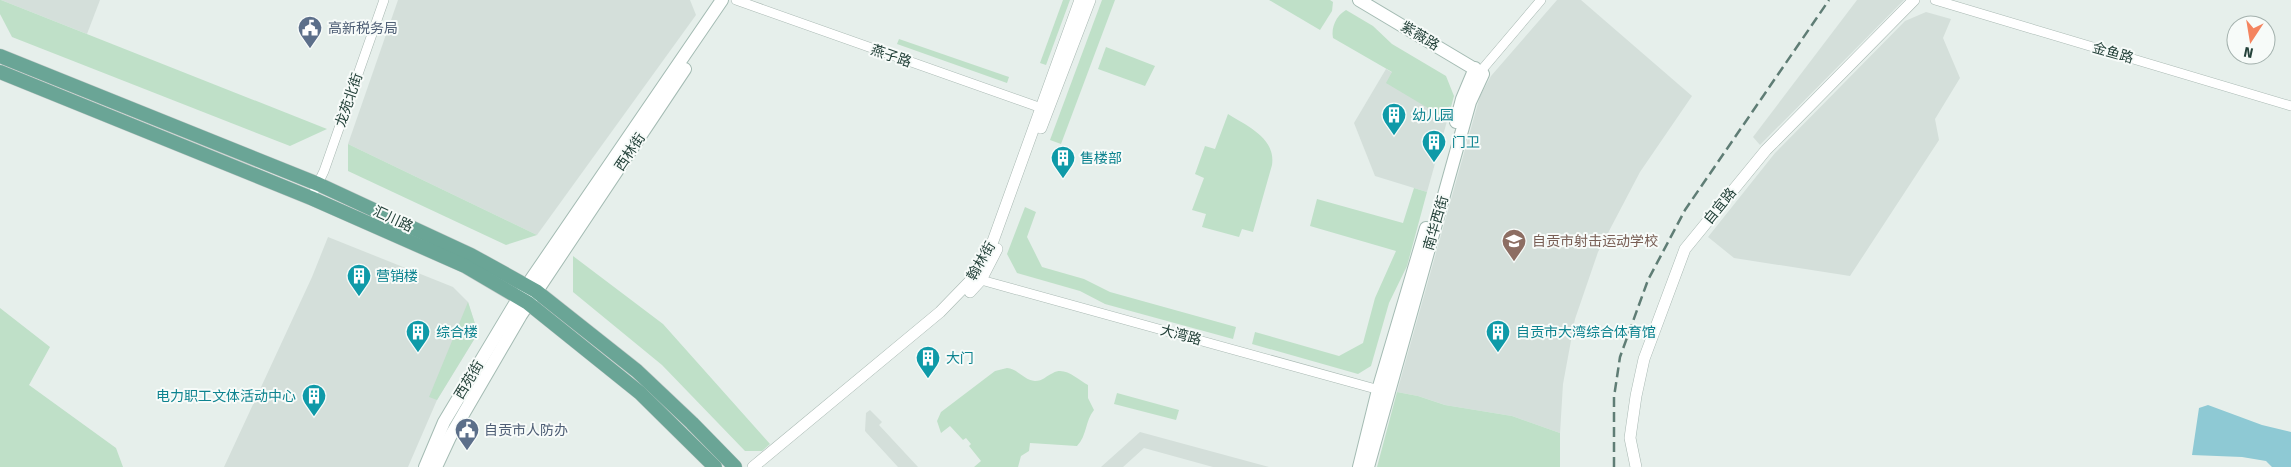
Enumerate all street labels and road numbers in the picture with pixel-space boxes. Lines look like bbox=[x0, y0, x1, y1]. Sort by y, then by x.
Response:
street label: 紫薇路 bbox=[1398, 18, 1442, 54]
street label: 金鱼路 bbox=[2090, 39, 2136, 67]
street label: 燕子路 bbox=[868, 41, 914, 71]
street label: 龙苑北街 bbox=[332, 71, 366, 129]
street label: 西林街 bbox=[611, 130, 649, 174]
street label: 自宜路 bbox=[1700, 184, 1740, 228]
street label: 南华西街 bbox=[1420, 194, 1452, 252]
street label: 汇川路 bbox=[370, 202, 416, 236]
street label: 翰林街 bbox=[963, 239, 999, 283]
street label: 大湾路 bbox=[1159, 321, 1203, 349]
street label: 西苑街 bbox=[451, 358, 487, 402]

